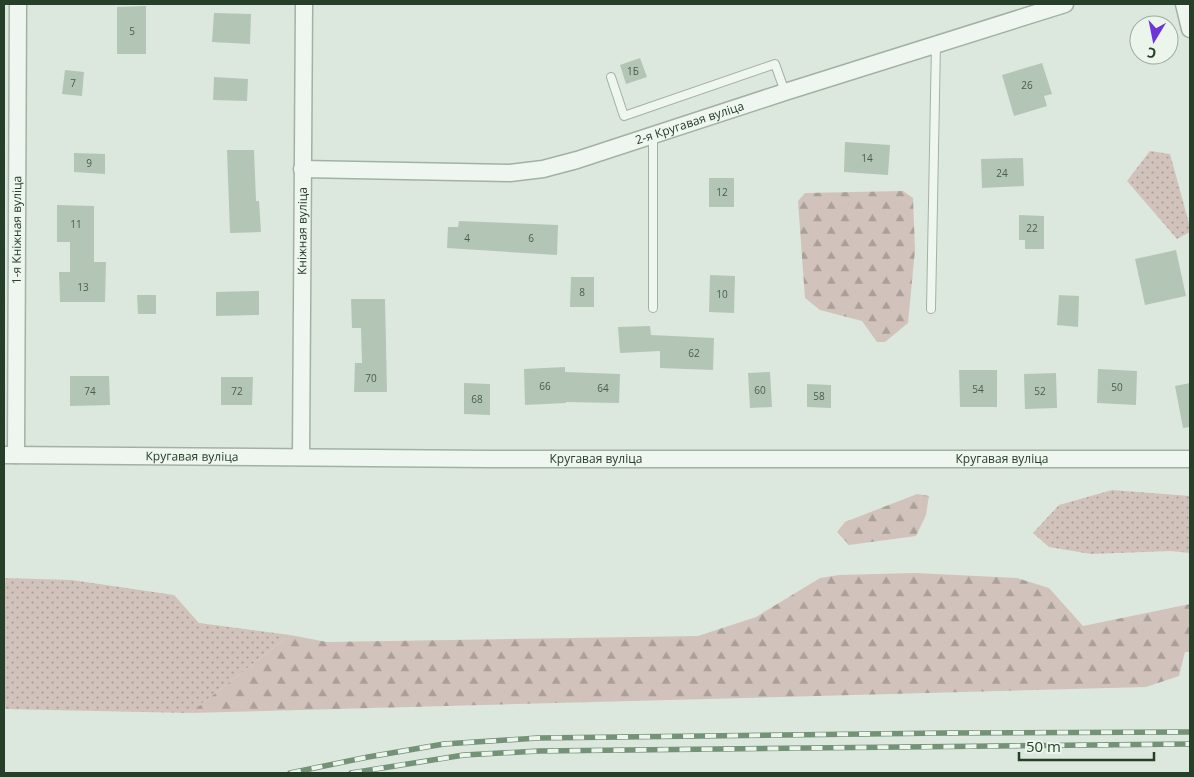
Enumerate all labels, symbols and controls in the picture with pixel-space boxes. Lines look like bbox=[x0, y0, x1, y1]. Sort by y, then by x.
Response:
north arrow bbox=[1129, 15, 1179, 65]
house number: 5 bbox=[129, 24, 135, 38]
text: С bbox=[1146, 43, 1158, 63]
house number: 1Б bbox=[627, 64, 639, 78]
house number: 7 bbox=[70, 76, 76, 90]
house number: 26 bbox=[1021, 78, 1033, 92]
street label: 2-я Кругавая вуліца bbox=[633, 97, 746, 148]
house number: 14 bbox=[861, 151, 873, 165]
house number: 9 bbox=[86, 156, 92, 170]
house number: 24 bbox=[996, 166, 1008, 180]
street label: 1-я Кніжная вуліца bbox=[8, 176, 25, 284]
house number: 12 bbox=[716, 185, 728, 199]
street label: Кніжная вуліца bbox=[293, 187, 311, 275]
house number: 11 bbox=[70, 217, 82, 231]
house number: 22 bbox=[1026, 221, 1038, 235]
house number: 4 bbox=[464, 231, 470, 245]
house number: 6 bbox=[528, 231, 534, 245]
house number: 13 bbox=[77, 280, 89, 294]
house number: 8 bbox=[579, 285, 585, 299]
house number: 10 bbox=[716, 287, 728, 301]
house number: 62 bbox=[688, 346, 700, 360]
house number: 70 bbox=[365, 371, 377, 385]
house number: 66 bbox=[539, 379, 551, 393]
house number: 50 bbox=[1111, 380, 1123, 394]
house number: 64 bbox=[597, 381, 609, 395]
house number: 54 bbox=[972, 382, 984, 396]
house number: 60 bbox=[754, 383, 766, 397]
house number: 74 bbox=[84, 384, 96, 398]
house number: 72 bbox=[231, 384, 243, 398]
house number: 52 bbox=[1034, 384, 1046, 398]
house number: 58 bbox=[813, 389, 825, 403]
house number: 68 bbox=[471, 392, 483, 406]
street label: Кругавая вуліца bbox=[145, 447, 239, 465]
street label: Кругавая вуліца bbox=[550, 450, 642, 467]
street label: Кругавая вуліца bbox=[956, 450, 1048, 467]
scale bar bbox=[1019, 730, 1154, 762]
text: 50 m bbox=[1026, 736, 1061, 756]

